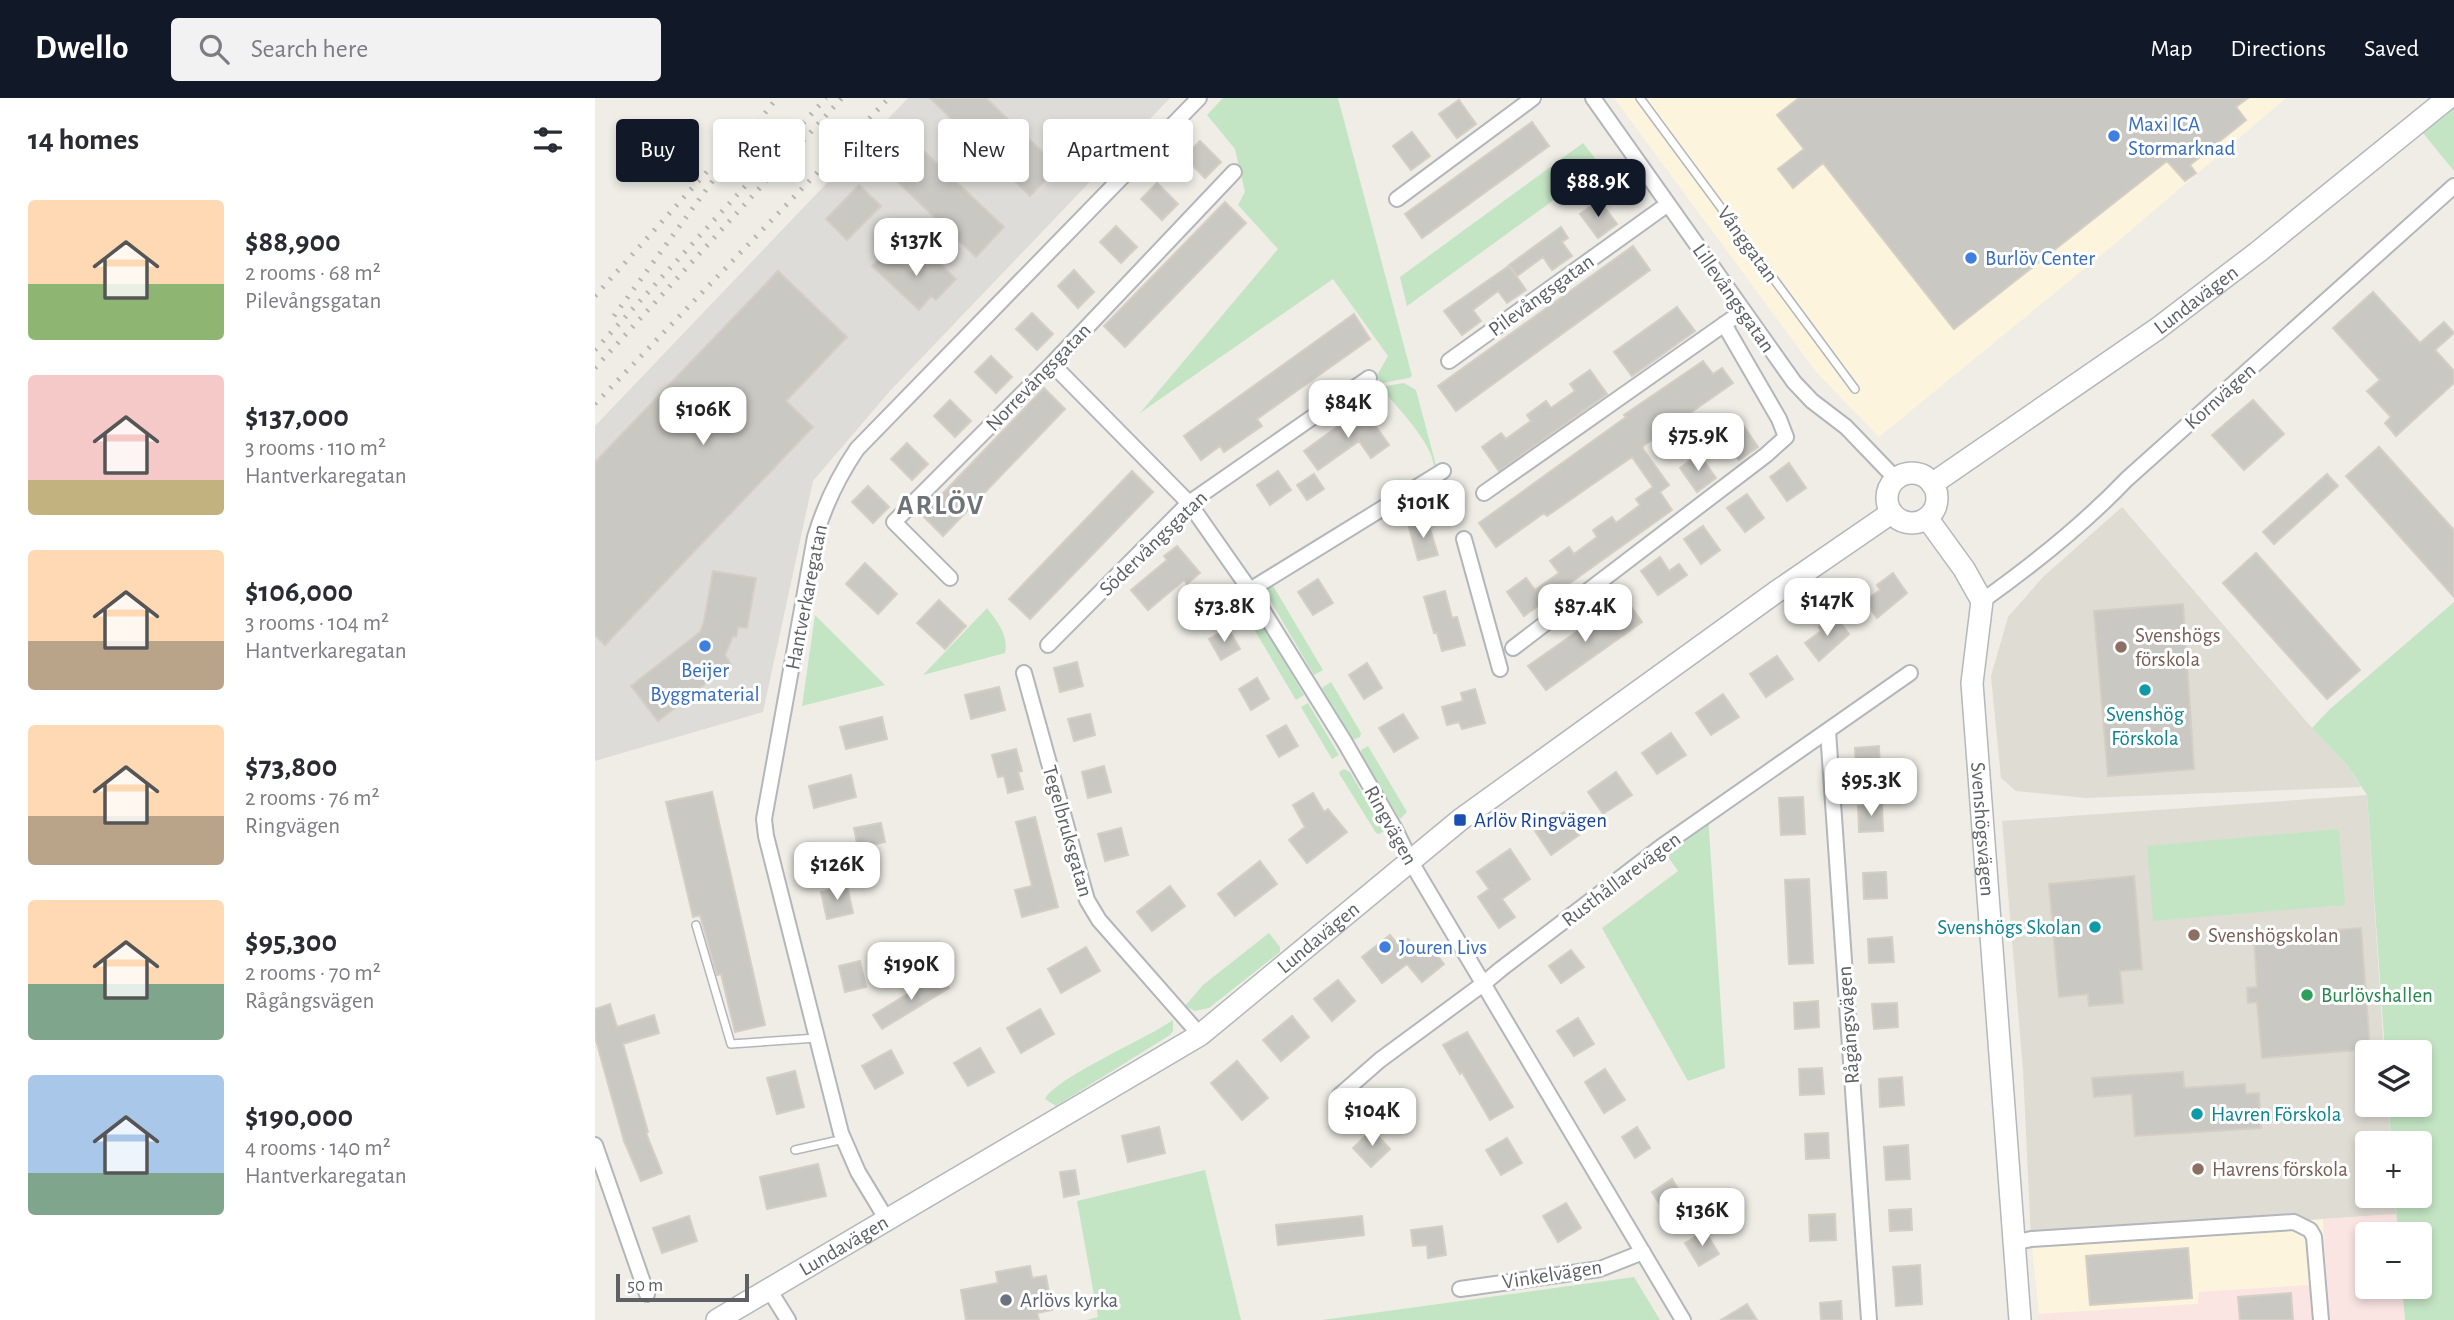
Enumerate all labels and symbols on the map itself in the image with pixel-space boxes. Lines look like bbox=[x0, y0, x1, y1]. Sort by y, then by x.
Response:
place label: Maxi ICA Stormarknad bbox=[2128, 114, 2235, 159]
marker: Maxi ICA Stormarknad bbox=[2106, 128, 2122, 144]
pin: $88.9K bbox=[1541, 159, 1655, 219]
street label: Vånggatan bbox=[1713, 203, 1782, 286]
pin: $137K bbox=[867, 218, 965, 278]
street label: Lillevångsgatan bbox=[1688, 240, 1779, 357]
place label: Burlöv Center bbox=[1985, 248, 2095, 269]
street label: Pilevångsgatan bbox=[1485, 250, 1598, 340]
marker: Burlöv Center bbox=[1963, 250, 1979, 266]
street label: Lundavägen bbox=[2150, 261, 2242, 338]
street label: Norrevångsgatan bbox=[982, 319, 1095, 435]
street label: Kornvägen bbox=[2181, 359, 2260, 433]
pin: $84K bbox=[1307, 380, 1389, 440]
pin: $106K bbox=[654, 388, 752, 447]
pin: $75.9K bbox=[1641, 414, 1755, 473]
pin: $101K bbox=[1374, 480, 1472, 540]
street label: Södervångsgatan bbox=[1095, 487, 1211, 600]
district label: ARLÖV bbox=[897, 490, 985, 520]
street label: Hantverkaregatan bbox=[782, 523, 831, 672]
pin: $147K bbox=[1778, 578, 1876, 638]
pin: $73.8K bbox=[1167, 584, 1281, 644]
pin: $87.4K bbox=[1528, 584, 1642, 644]
place label: Svenshögs förskola bbox=[2135, 625, 2221, 670]
marker: Beijer Byggmaterial bbox=[697, 638, 713, 654]
marker: Svenshögs förskola bbox=[2113, 639, 2129, 655]
place label: Beijer Byggmaterial bbox=[650, 660, 760, 705]
marker: Svenshög Förskola bbox=[2137, 682, 2153, 698]
place label: Svenshög Förskola bbox=[2106, 704, 2185, 749]
pin: $95.3K bbox=[1814, 758, 1928, 818]
street label: Svenshögsvägen bbox=[1967, 761, 1998, 897]
street label: Tegelbruksgatan bbox=[1039, 763, 1096, 899]
street label: Ringvägen bbox=[1360, 782, 1421, 868]
place label: Arlöv Ringvägen bbox=[1474, 810, 1607, 831]
marker: Arlöv Ringvägen bbox=[1452, 812, 1468, 828]
street label: Rusthållarevägen bbox=[1558, 828, 1684, 931]
pin: $126K bbox=[788, 842, 886, 902]
street label: Lundavägen bbox=[1273, 898, 1363, 978]
place label: Svenshögs Skolan bbox=[1937, 917, 2081, 938]
marker: Svenshögs Skolan bbox=[2087, 919, 2103, 935]
place label: Svenshögskolan bbox=[2208, 925, 2339, 946]
marker: Svenshögskolan bbox=[2186, 927, 2202, 943]
place label: Jouren Livs bbox=[1399, 937, 1487, 958]
marker: Jouren Livs bbox=[1377, 939, 1393, 955]
pin: $190K bbox=[862, 942, 960, 1002]
street label: Rågångsvägen bbox=[1834, 965, 1863, 1085]
place label: Burlövshallen bbox=[2321, 985, 2433, 1006]
marker: Burlövshallen bbox=[2299, 987, 2315, 1003]
pin: $104K bbox=[1323, 1088, 1421, 1148]
place label: Havren Förskola bbox=[2211, 1104, 2342, 1125]
marker: Havren Förskola bbox=[2189, 1106, 2205, 1122]
place label: Havrens förskola bbox=[2212, 1159, 2348, 1180]
marker: Havrens förskola bbox=[2190, 1161, 2206, 1177]
pin: $136K bbox=[1653, 1188, 1751, 1248]
street label: Lundavägen bbox=[796, 1211, 892, 1280]
street label: Vinkelvägen bbox=[1501, 1256, 1604, 1293]
scale bar bbox=[616, 1271, 749, 1303]
place label: Arlövs kyrka bbox=[1020, 1290, 1119, 1311]
marker: Arlövs kyrka bbox=[998, 1292, 1014, 1308]

